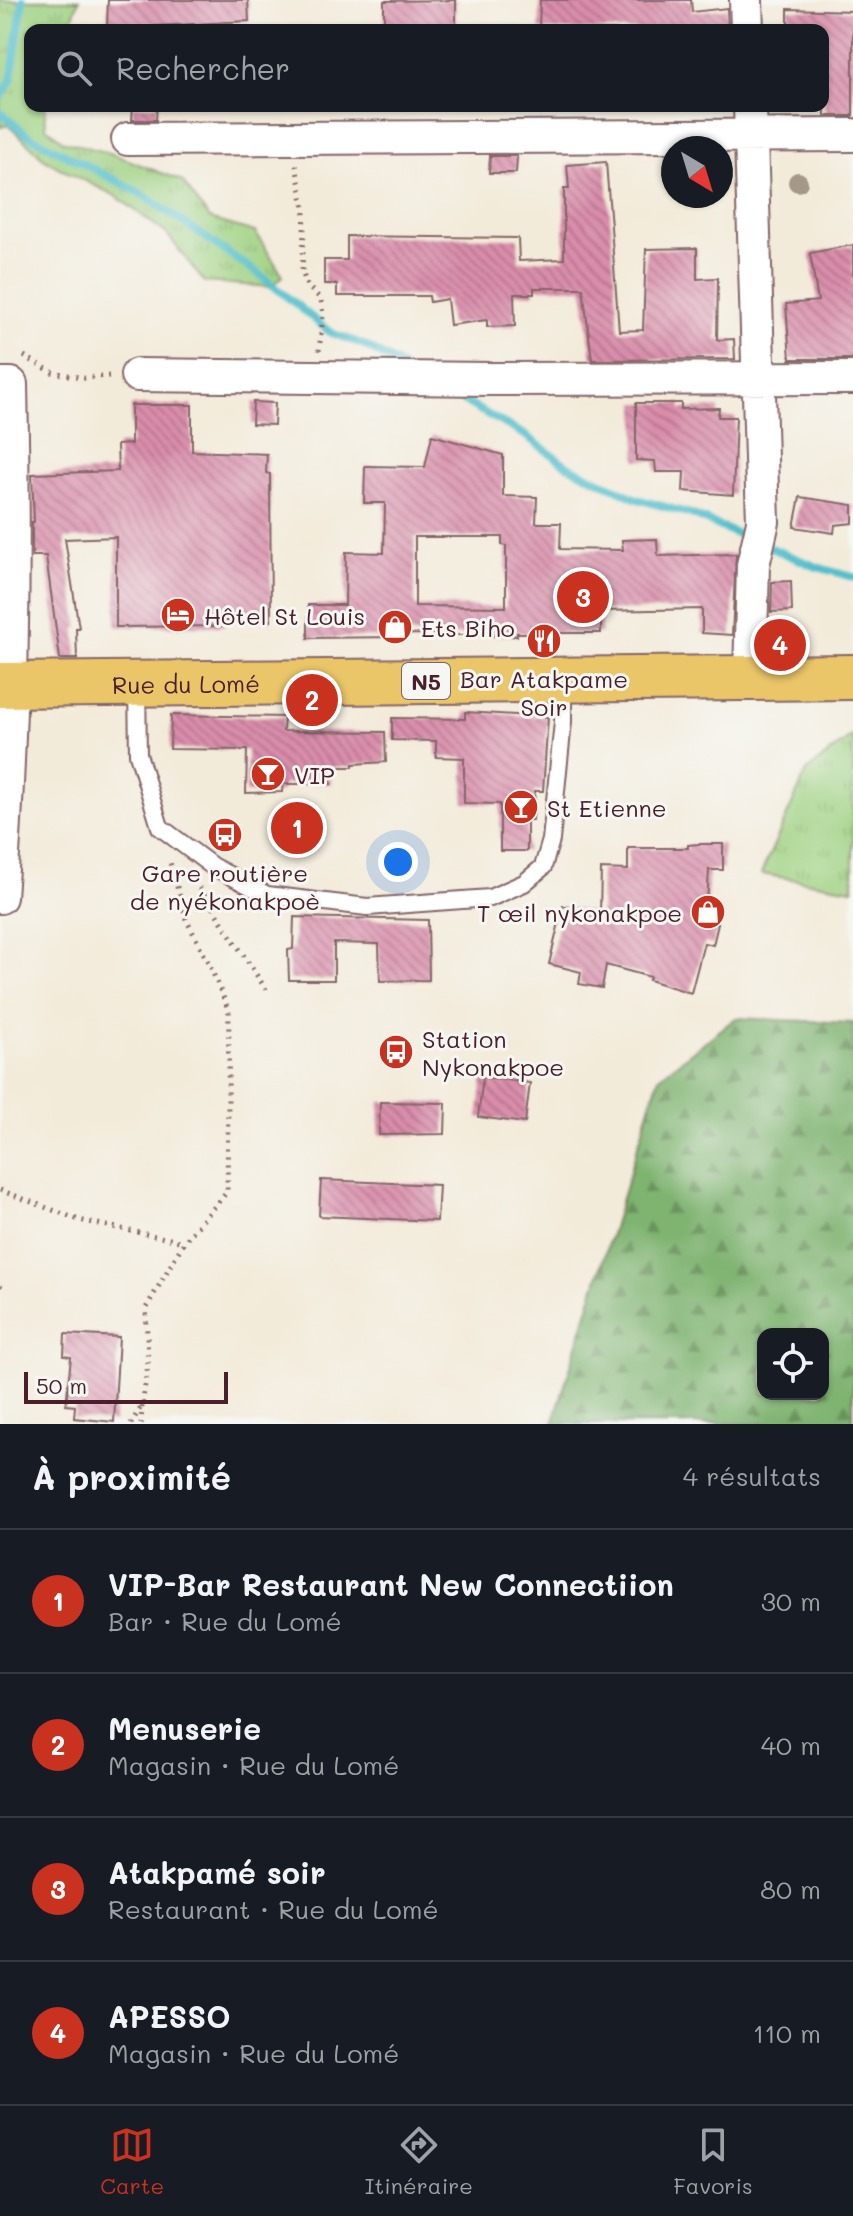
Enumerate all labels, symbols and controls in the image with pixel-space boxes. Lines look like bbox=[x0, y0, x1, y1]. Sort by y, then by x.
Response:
search box bbox=[24, 24, 829, 112]
icon: search bbox=[52, 46, 96, 90]
text: Rechercher bbox=[116, 48, 290, 88]
north arrow bbox=[661, 136, 733, 208]
pin: 3 bbox=[557, 567, 609, 627]
hotel icon: Hôtel St Louis bbox=[159, 596, 197, 634]
place label: Hôtel St Louis bbox=[204, 600, 365, 631]
shop icon: Ets Biho bbox=[376, 608, 414, 646]
place label: Ets Biho bbox=[421, 612, 515, 643]
pin: 4 bbox=[754, 615, 806, 675]
restaurant icon: Bar Atakpame Soir bbox=[525, 622, 563, 660]
road number: N5 bbox=[402, 663, 450, 699]
place label: Bar Atakpame Soir bbox=[460, 663, 628, 722]
street label: Rue du Lomé bbox=[112, 667, 260, 699]
pin: 2 bbox=[286, 670, 338, 730]
bar icon: VIP bbox=[249, 755, 287, 793]
place label: VIP bbox=[294, 759, 335, 790]
bar icon: St Etienne bbox=[502, 788, 540, 826]
place label: St Etienne bbox=[547, 792, 667, 823]
pin: 1 bbox=[271, 798, 323, 858]
bus stop icon: Gare routière de nyékonakpoè bbox=[206, 816, 244, 854]
your location bbox=[378, 842, 418, 882]
place label: Gare routière de nyékonakpoè bbox=[130, 857, 320, 916]
shop icon: T œil nykonakpoe bbox=[689, 893, 727, 931]
place label: T œil nykonakpoe bbox=[477, 897, 682, 928]
place label: Station Nykonakpoe bbox=[422, 1023, 564, 1082]
bus stop icon: Station Nykonakpoe bbox=[377, 1033, 415, 1071]
map controls bbox=[757, 1328, 829, 1400]
button: locate bbox=[757, 1328, 829, 1400]
scale bar bbox=[24, 1368, 228, 1404]
text: 50 m bbox=[36, 1371, 87, 1400]
text: À proximité bbox=[32, 1454, 231, 1499]
text: 4 résultats bbox=[683, 1459, 821, 1493]
text: VIP-Bar Restaurant New Connectiion bbox=[108, 1564, 674, 1604]
text: 1 bbox=[52, 1584, 64, 1618]
text: 30 m bbox=[761, 1584, 821, 1618]
text: Bar · Rue du Lomé bbox=[108, 1604, 342, 1638]
text: Menuserie bbox=[108, 1708, 261, 1748]
text: 2 bbox=[51, 1728, 65, 1762]
text: 40 m bbox=[761, 1728, 821, 1762]
text: Magasin · Rue du Lomé bbox=[108, 1748, 399, 1782]
text: Atakpamé soir bbox=[108, 1852, 326, 1892]
text: 3 bbox=[50, 1872, 66, 1906]
text: 80 m bbox=[760, 1872, 821, 1906]
text: Restaurant · Rue du Lomé bbox=[108, 1892, 439, 1926]
text: APESSO bbox=[108, 1996, 231, 2036]
text: 4 bbox=[50, 2016, 66, 2050]
text: 110 m bbox=[753, 2016, 821, 2050]
text: Magasin · Rue du Lomé bbox=[108, 2036, 399, 2070]
tab: Carte bbox=[100, 2123, 164, 2200]
tab: Itinéraire bbox=[365, 2123, 473, 2200]
tab: Favoris bbox=[673, 2123, 753, 2200]

